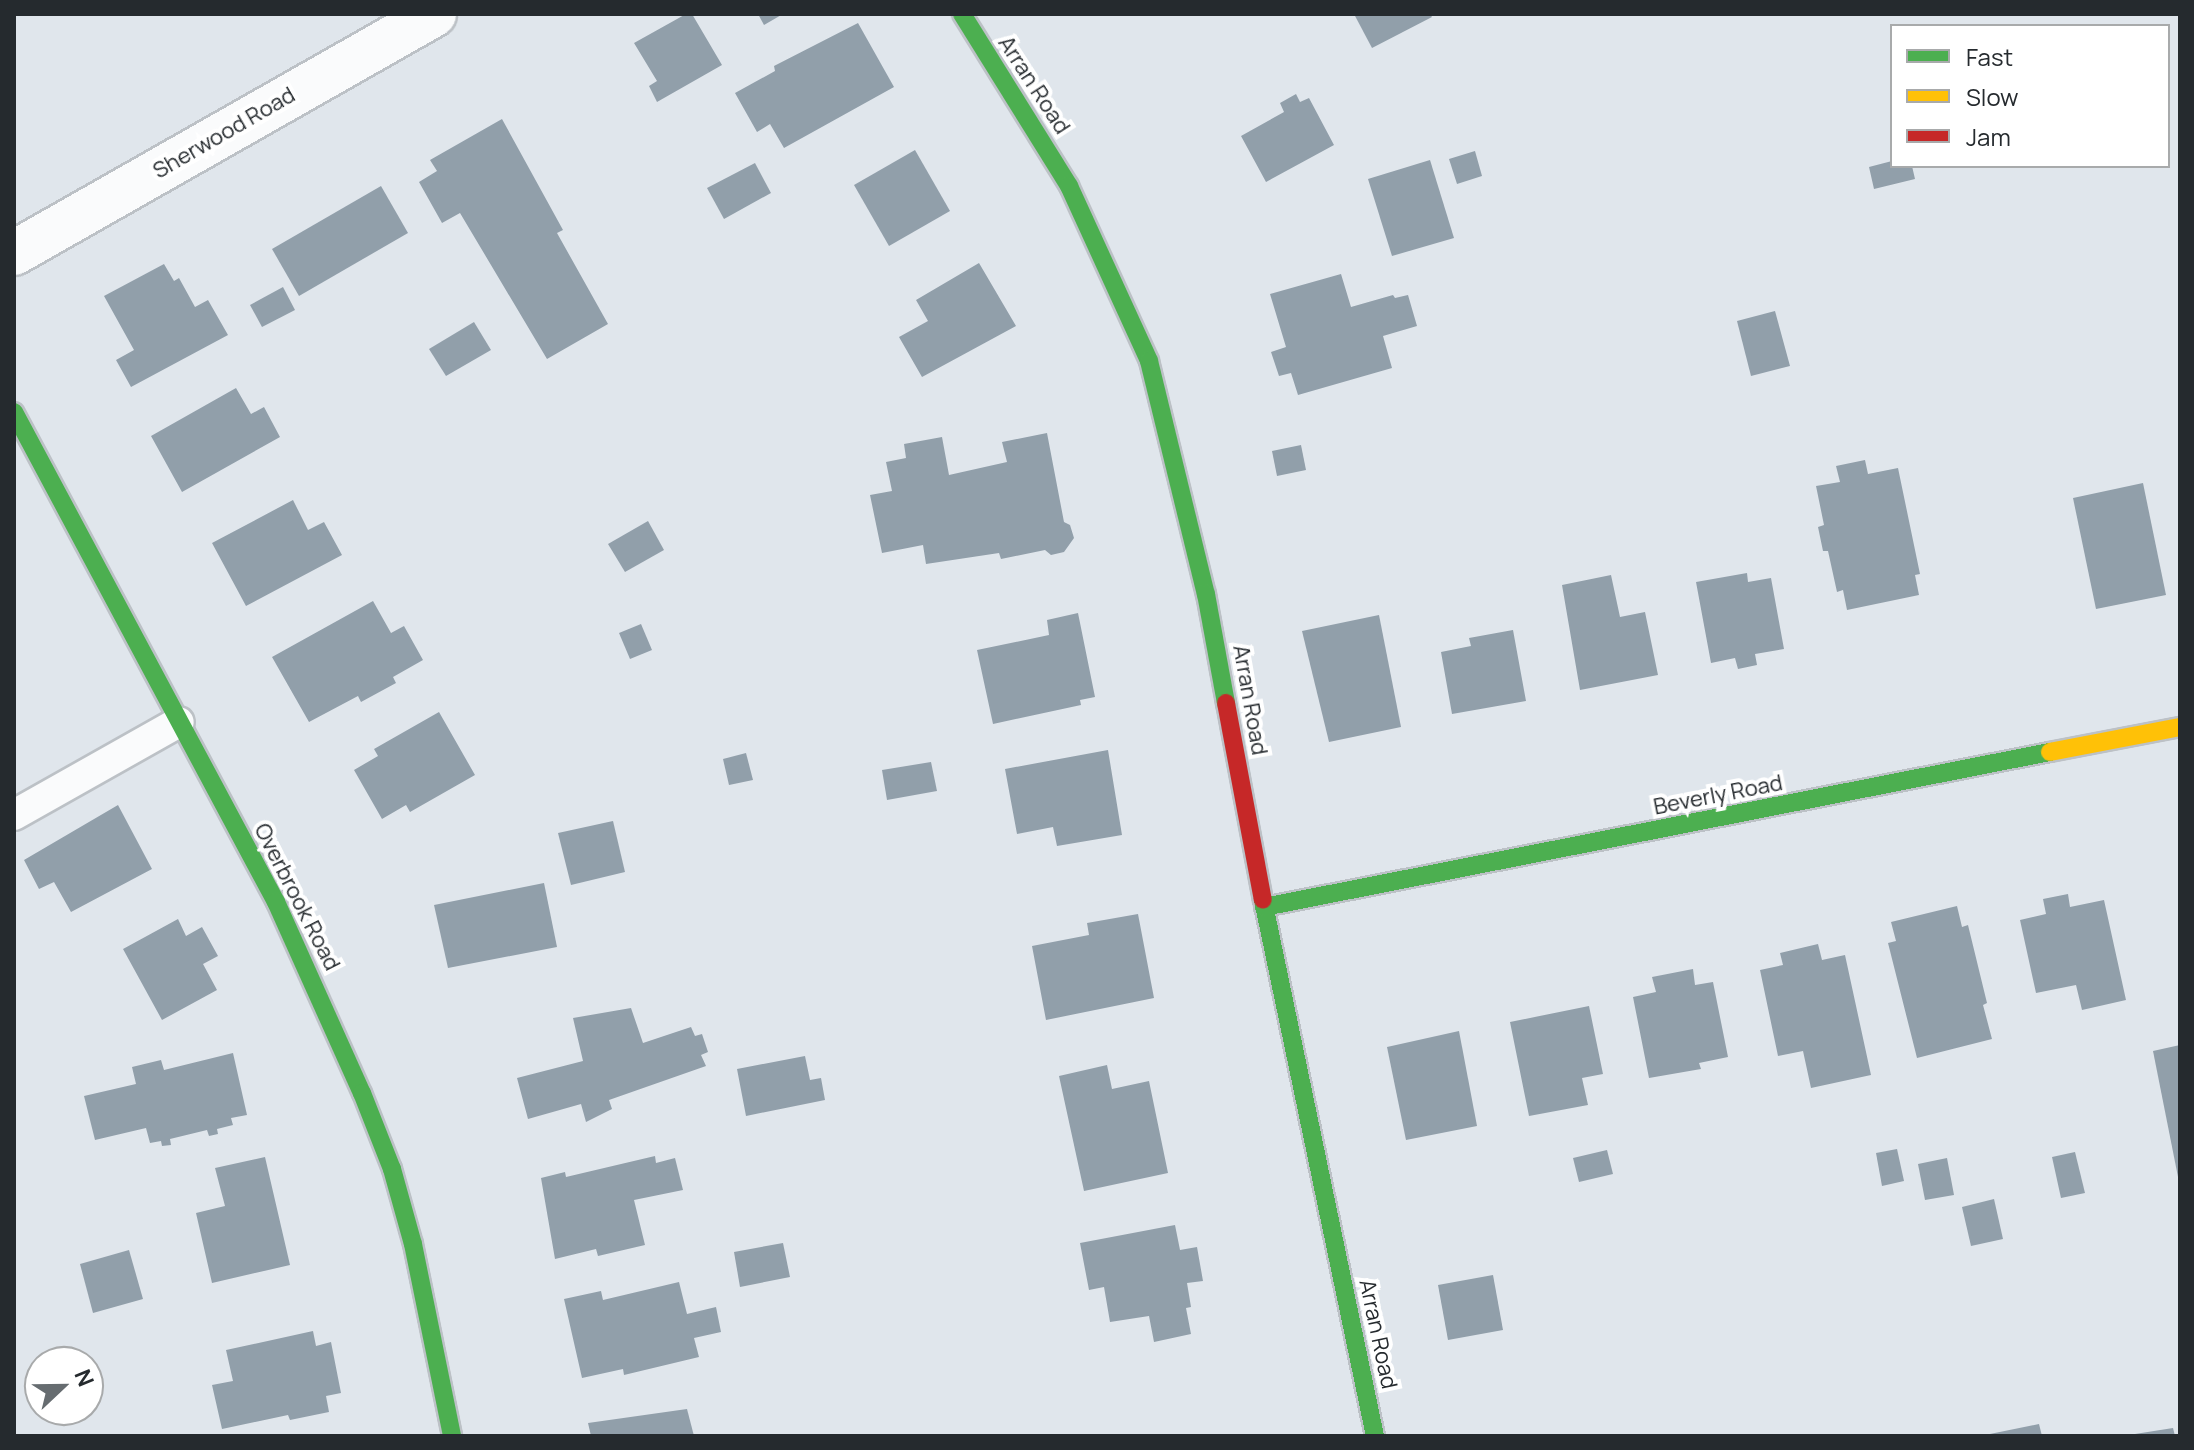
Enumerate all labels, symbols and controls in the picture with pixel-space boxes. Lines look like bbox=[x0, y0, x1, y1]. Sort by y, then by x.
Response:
legend bbox=[1890, 24, 2170, 168]
street label: Arran Road bbox=[993, 31, 1075, 139]
text: Fast bbox=[1966, 40, 2013, 73]
text: Slow bbox=[1966, 80, 2019, 113]
street label: Sherwood Road bbox=[148, 82, 300, 184]
text: Jam bbox=[1966, 120, 2011, 153]
street label: Arran Road bbox=[1227, 643, 1273, 757]
street label: Beverly Road bbox=[1651, 770, 1785, 820]
street label: Overbrook Road bbox=[249, 819, 345, 975]
street label: Arran Road bbox=[1354, 1277, 1402, 1391]
north arrow bbox=[24, 1346, 104, 1426]
text: N bbox=[68, 1365, 101, 1391]

